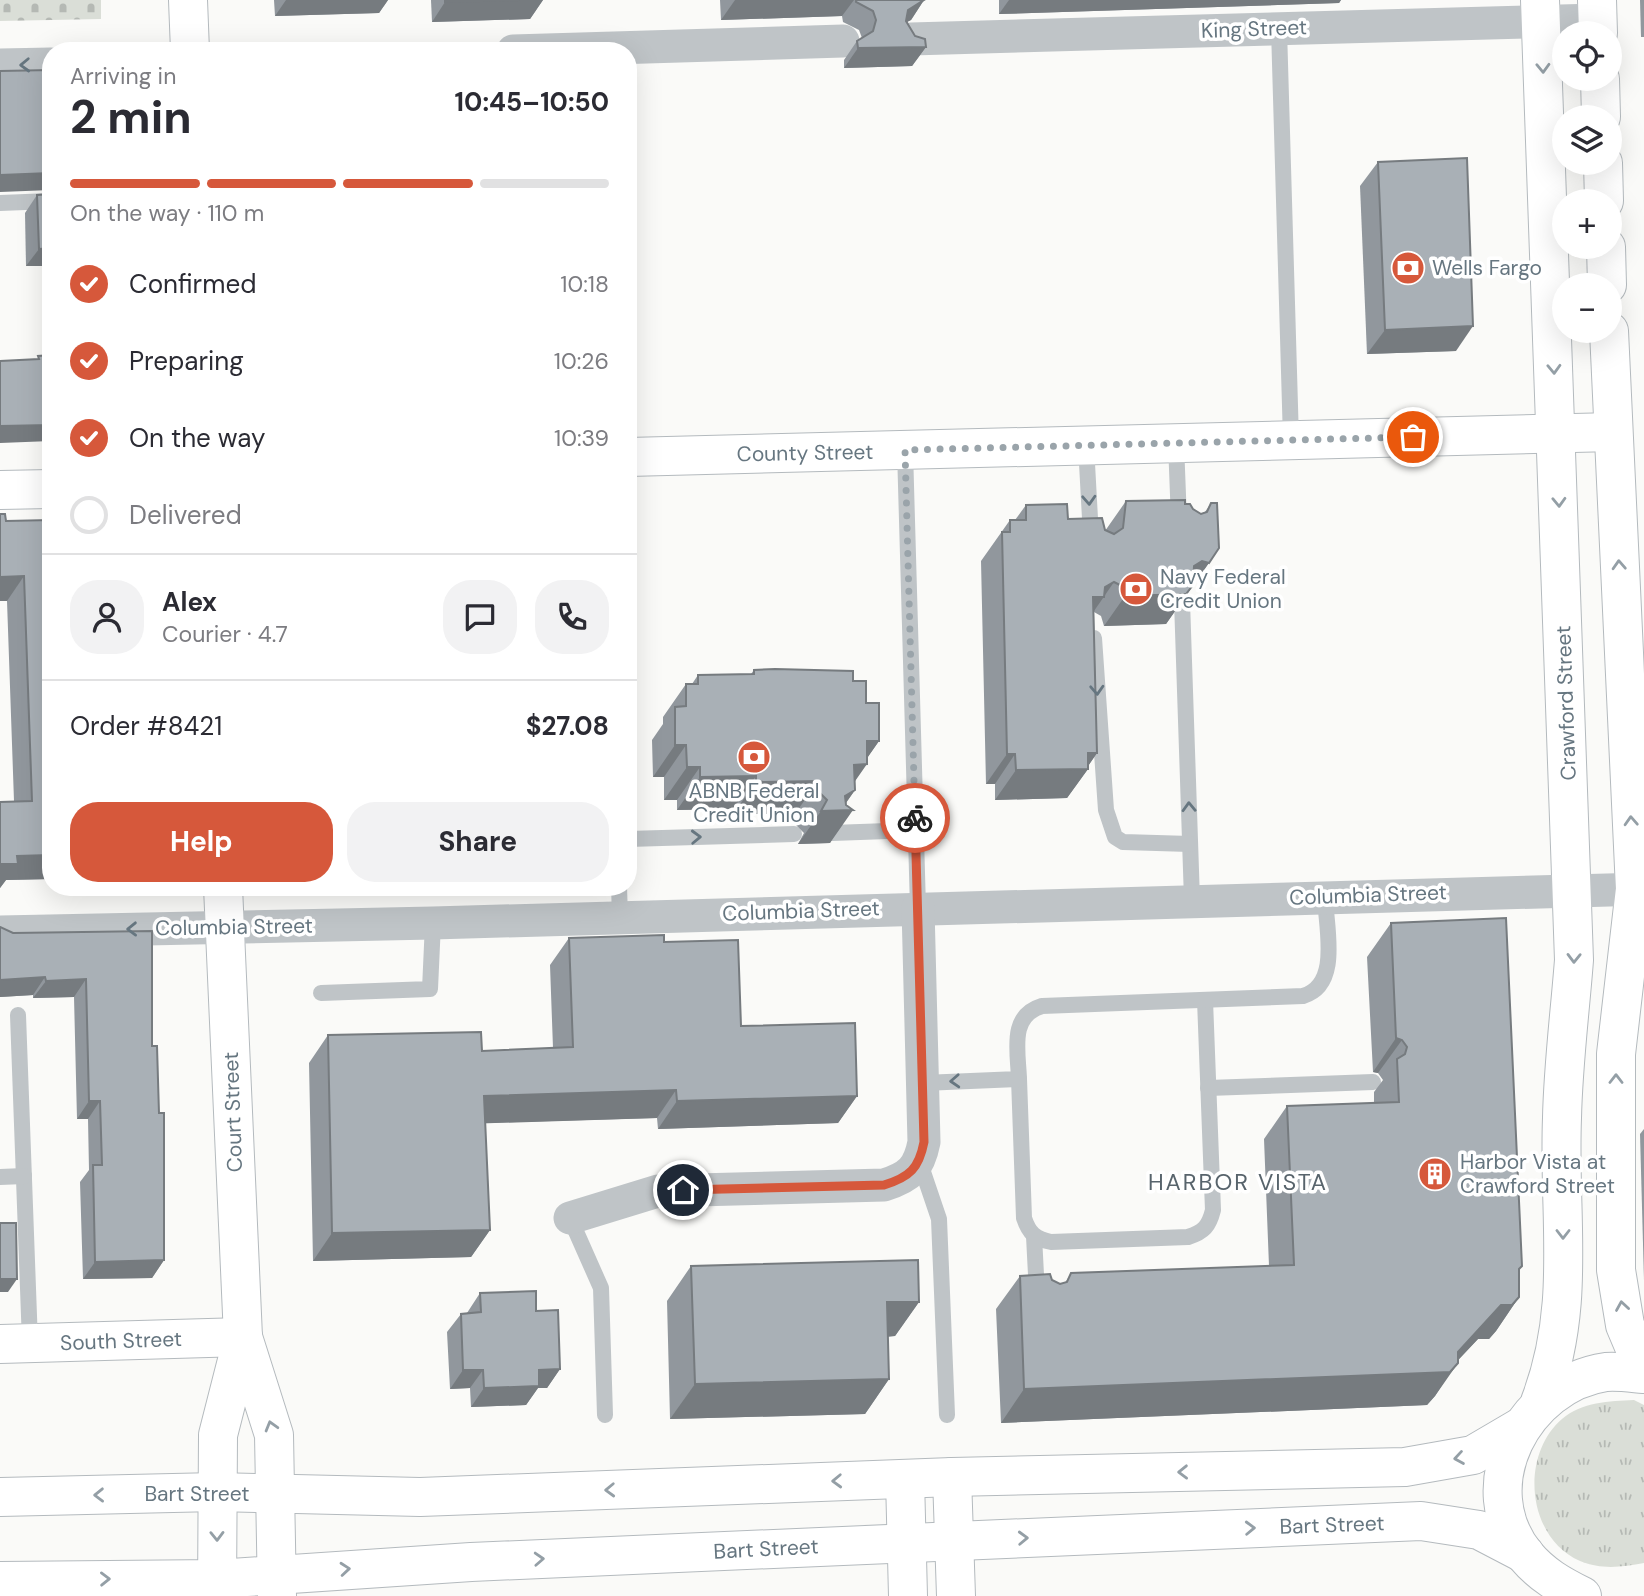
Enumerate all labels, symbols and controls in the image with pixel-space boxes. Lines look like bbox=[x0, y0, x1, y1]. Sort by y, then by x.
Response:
street label: King Street bbox=[1200, 13, 1308, 45]
map controls bbox=[1552, 21, 1622, 343]
button: locate bbox=[1552, 21, 1622, 91]
one-way arrow bbox=[20, 57, 31, 72]
text: Arriving in bbox=[70, 61, 176, 91]
one-way arrow bbox=[1535, 63, 1550, 74]
text: 10:45–10:50 bbox=[455, 85, 609, 119]
text: 2 min bbox=[70, 87, 192, 147]
button: layers bbox=[1552, 105, 1622, 175]
button: + bbox=[1552, 189, 1622, 259]
text: On the way · 110 m bbox=[70, 198, 264, 228]
bank icon: Wells Fargo bbox=[1389, 249, 1427, 287]
place label: Wells Fargo bbox=[1432, 254, 1542, 282]
icon: check bbox=[70, 265, 108, 303]
text: Confirmed bbox=[129, 267, 256, 301]
text: 10:18 bbox=[560, 269, 609, 299]
button: − bbox=[1552, 273, 1622, 343]
icon: check bbox=[70, 342, 108, 380]
text: Preparing bbox=[129, 344, 244, 378]
text: 10:26 bbox=[554, 346, 609, 376]
one-way arrow bbox=[1546, 364, 1561, 375]
pin bbox=[1383, 407, 1443, 467]
icon: bag bbox=[1394, 418, 1432, 456]
icon: check bbox=[70, 419, 108, 457]
text: On the way bbox=[129, 421, 265, 455]
text: 10:39 bbox=[554, 423, 609, 453]
street label: County Street bbox=[736, 438, 874, 468]
one-way arrow bbox=[1081, 495, 1096, 506]
one-way arrow bbox=[1551, 496, 1566, 507]
text: Delivered bbox=[129, 498, 242, 532]
one-way arrow bbox=[1611, 559, 1626, 570]
place label: Navy Federal Credit Union bbox=[1160, 563, 1286, 615]
bank icon: Navy Federal Credit Union bbox=[1117, 570, 1155, 608]
button: person bbox=[70, 580, 144, 654]
button: chat bbox=[443, 580, 517, 654]
button: phone bbox=[535, 580, 609, 654]
text: Alex bbox=[162, 585, 217, 619]
text: Courier · 4.7 bbox=[162, 619, 288, 649]
street label: Crawford Street bbox=[1549, 625, 1583, 781]
one-way arrow bbox=[1089, 685, 1104, 696]
text: Order #8421 bbox=[70, 709, 222, 743]
text: $27.08 bbox=[526, 709, 609, 743]
bank icon: ABNB Federal Credit Union bbox=[735, 738, 773, 776]
place label: ABNB Federal Credit Union bbox=[688, 777, 820, 829]
courier bbox=[880, 783, 950, 853]
icon: bike bbox=[896, 799, 934, 837]
button: Help bbox=[70, 802, 333, 882]
button: Share bbox=[347, 802, 609, 882]
one-way arrow bbox=[1181, 802, 1196, 813]
one-way arrow bbox=[1624, 815, 1639, 826]
one-way arrow bbox=[691, 829, 702, 844]
street label: Columbia Street bbox=[1289, 878, 1447, 912]
street label: Columbia Street bbox=[722, 894, 880, 928]
street label: Columbia Street bbox=[155, 912, 313, 942]
one-way arrow bbox=[126, 921, 137, 936]
one-way arrow bbox=[1566, 953, 1582, 964]
street label: Court Street bbox=[217, 1051, 249, 1173]
one-way arrow bbox=[950, 1074, 961, 1089]
one-way arrow bbox=[1608, 1074, 1624, 1084]
place label: Harbor Vista at Crawford Street bbox=[1460, 1148, 1615, 1200]
building icon: Harbor Vista at Crawford Street bbox=[1416, 1155, 1454, 1193]
pin bbox=[653, 1160, 713, 1220]
district label: HARBOR VISTA bbox=[1148, 1167, 1328, 1197]
icon: home bbox=[664, 1171, 702, 1209]
one-way arrow bbox=[1555, 1229, 1571, 1240]
one-way arrow bbox=[1615, 1300, 1630, 1312]
street label: South Street bbox=[60, 1325, 182, 1357]
one-way arrow bbox=[265, 1420, 279, 1432]
one-way arrow bbox=[1453, 1450, 1464, 1465]
one-way arrow bbox=[1177, 1465, 1188, 1480]
one-way arrow bbox=[832, 1474, 843, 1489]
street label: Bart Street bbox=[144, 1480, 250, 1508]
one-way arrow bbox=[604, 1482, 615, 1497]
one-way arrow bbox=[93, 1487, 103, 1503]
street label: Bart Street bbox=[1279, 1509, 1385, 1541]
one-way arrow bbox=[1245, 1521, 1256, 1536]
one-way arrow bbox=[209, 1530, 224, 1541]
one-way arrow bbox=[1018, 1531, 1029, 1546]
street label: Bart Street bbox=[713, 1532, 819, 1566]
one-way arrow bbox=[534, 1552, 545, 1567]
one-way arrow bbox=[340, 1562, 351, 1577]
one-way arrow bbox=[99, 1572, 110, 1587]

